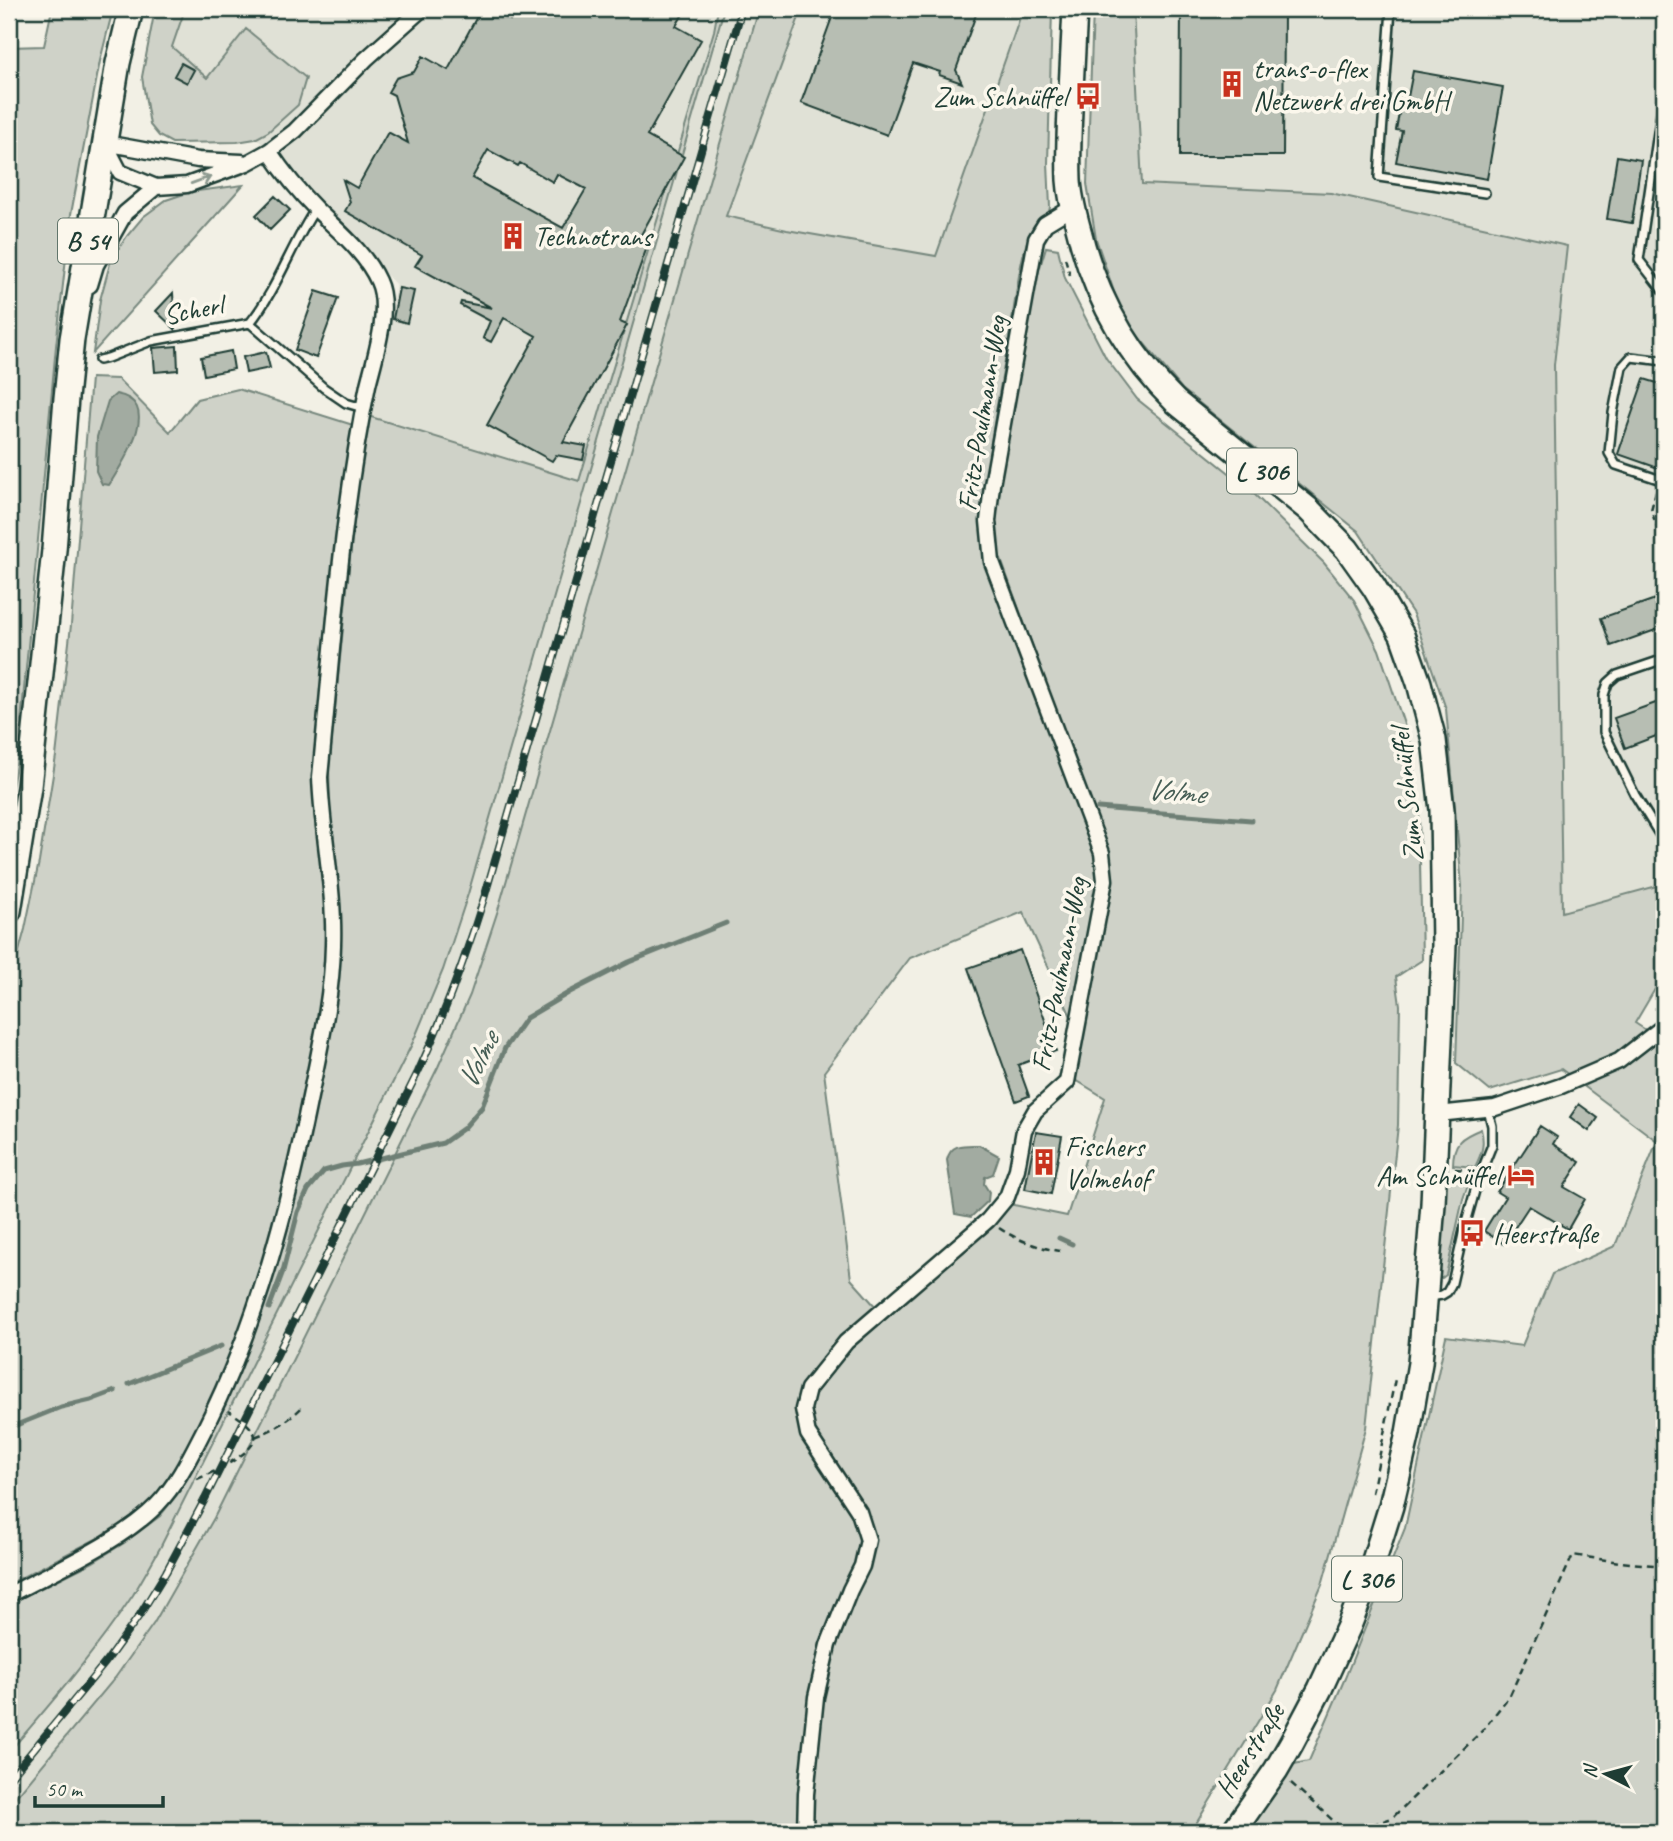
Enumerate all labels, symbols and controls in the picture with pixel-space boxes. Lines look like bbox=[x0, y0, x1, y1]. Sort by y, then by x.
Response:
place label: trans-o-flex Netzwerk drei GmbH bbox=[1253, 51, 1453, 118]
building icon: trans-o-flex Netzwerk drei GmbH bbox=[1217, 69, 1247, 99]
place label: Zum Schnüffel bbox=[933, 79, 1072, 114]
bus stop icon: Zum Schnüffel bbox=[1073, 81, 1103, 111]
one-way arrow bbox=[189, 173, 211, 185]
road number: B 54 bbox=[58, 218, 118, 264]
place label: Technotrans bbox=[534, 219, 654, 254]
building icon: Technotrans bbox=[498, 221, 528, 251]
street label: Scherl bbox=[160, 286, 231, 332]
street label: Fritz-Paulmann-Weg bbox=[949, 312, 1014, 513]
road number: L 306 bbox=[1227, 449, 1297, 494]
street label: Zum Schnüffel bbox=[1382, 721, 1431, 863]
water label: Volme bbox=[1146, 770, 1211, 813]
street label: Fritz-Paulmann-Weg bbox=[1023, 873, 1095, 1074]
water label: Volme bbox=[448, 1022, 510, 1094]
place label: Fischers Volmehof bbox=[1065, 1129, 1155, 1196]
building icon: Fischers Volmehof bbox=[1029, 1147, 1059, 1177]
place label: Am Schnüffel bbox=[1376, 1158, 1505, 1193]
hotel icon: Am Schnüffel bbox=[1506, 1160, 1536, 1190]
place label: Heerstraße bbox=[1493, 1216, 1600, 1251]
bus stop icon: Heerstraße bbox=[1457, 1218, 1487, 1248]
road number: L 306 bbox=[1332, 1556, 1402, 1602]
street label: Heerstraße bbox=[1207, 1695, 1293, 1804]
north arrow bbox=[1572, 1740, 1642, 1810]
text: N bbox=[1578, 1762, 1603, 1779]
scale bar bbox=[35, 1764, 163, 1808]
text: 50 m bbox=[46, 1776, 84, 1802]

